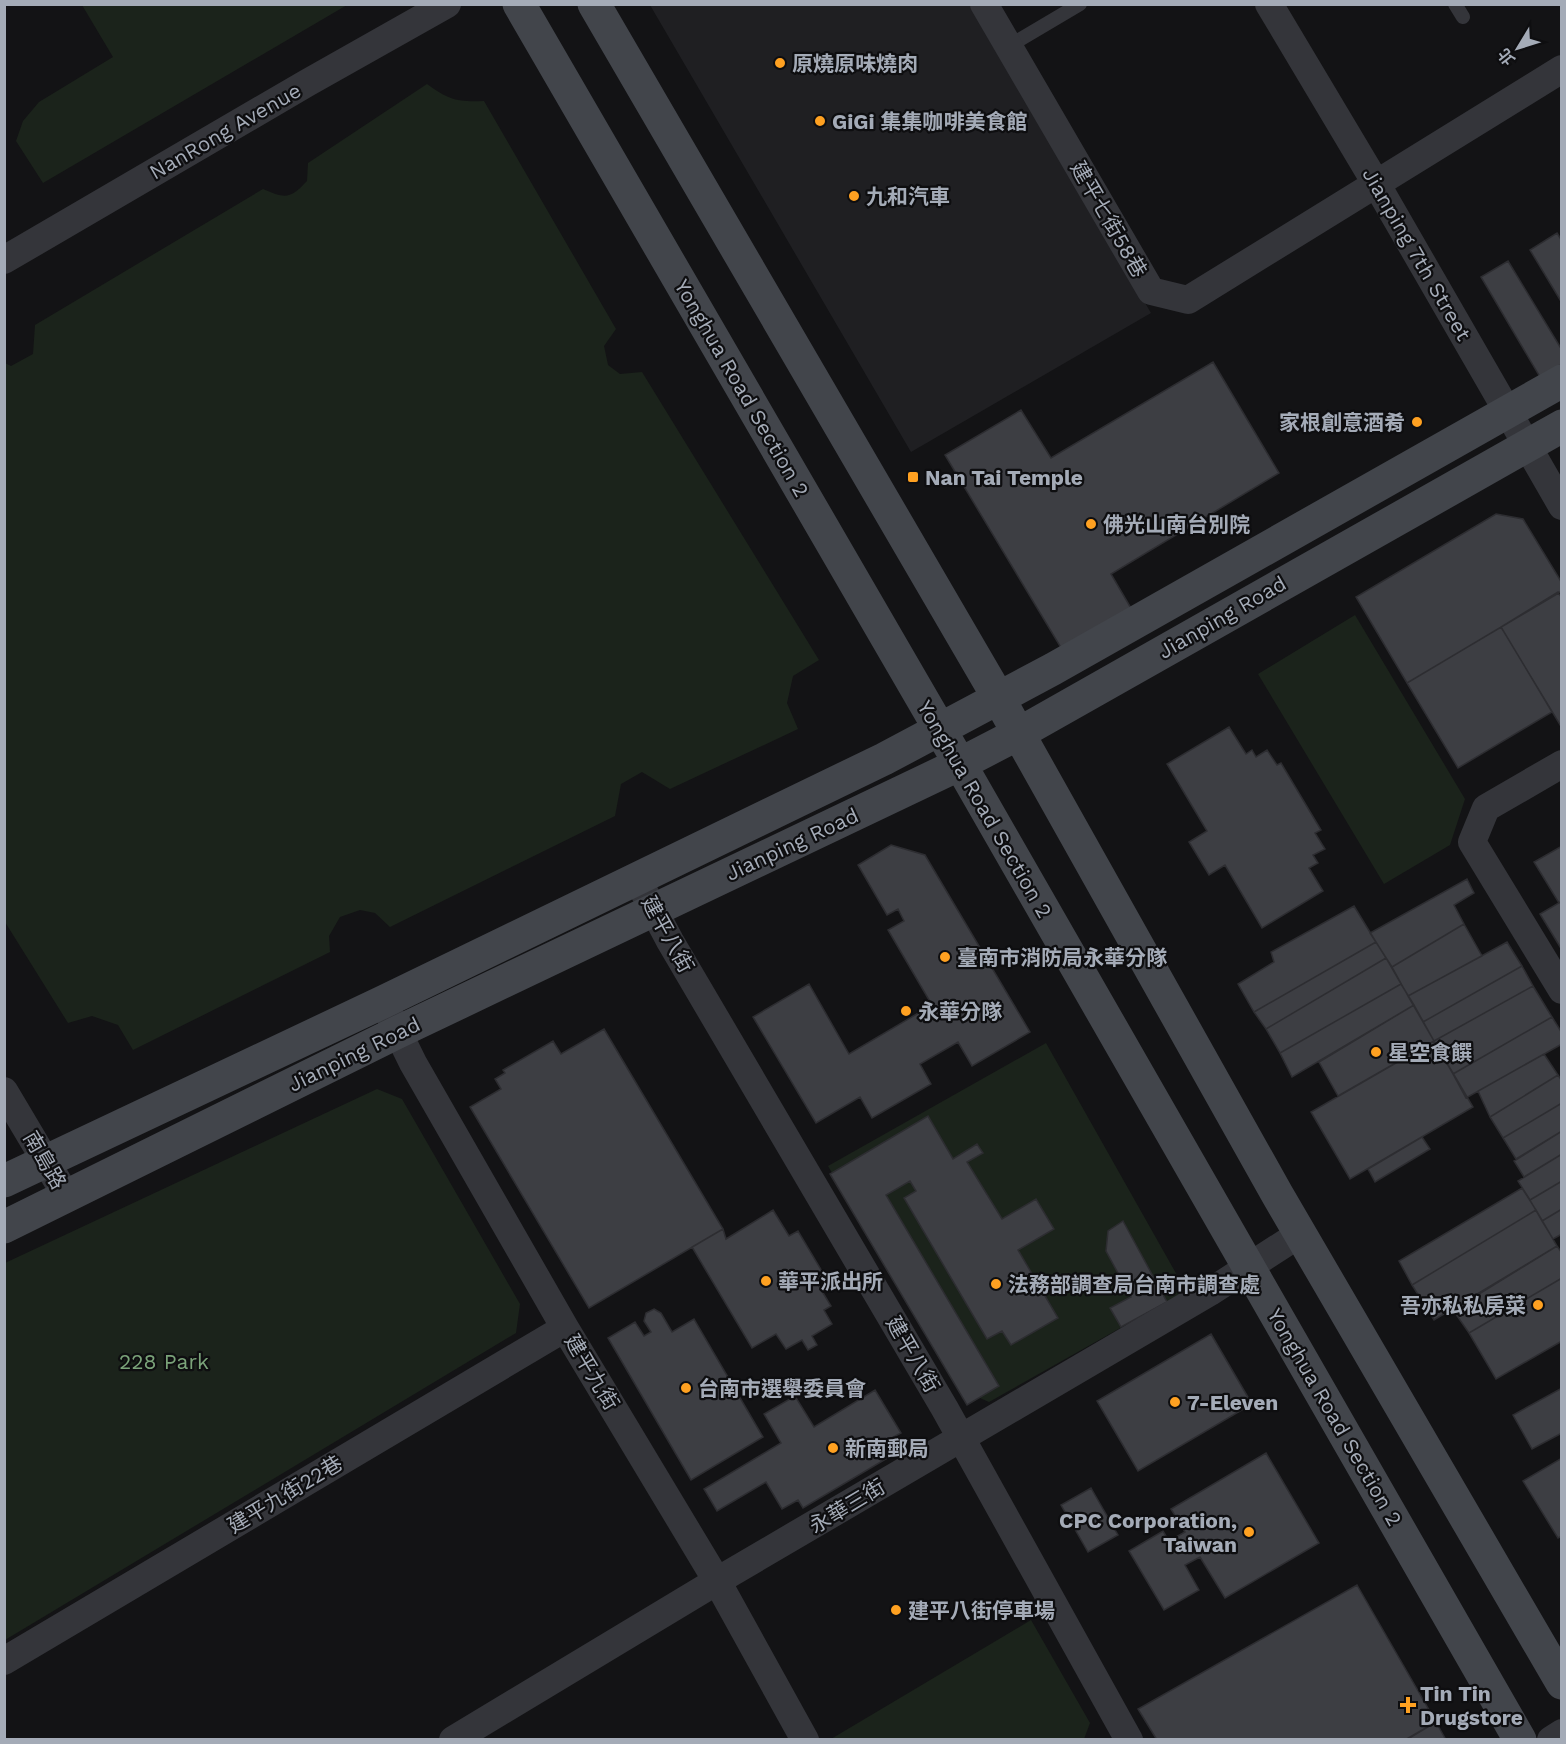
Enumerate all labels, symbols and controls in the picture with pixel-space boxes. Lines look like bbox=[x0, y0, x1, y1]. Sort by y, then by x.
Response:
north arrow bbox=[1488, 18, 1548, 78]
text: 北 bbox=[1494, 45, 1519, 69]
place label: 原燒原味燒肉 bbox=[792, 51, 918, 76]
marker: 原燒原味燒肉 bbox=[773, 56, 787, 70]
street label: NanRong Avenue bbox=[145, 77, 305, 185]
place label: GiGi 集集咖啡美食館 bbox=[832, 109, 1028, 134]
marker: GiGi 集集咖啡美食館 bbox=[813, 114, 827, 128]
street label: 建平七街58巷 bbox=[1066, 156, 1152, 282]
street label: Jianping 7th Street bbox=[1357, 163, 1477, 345]
place label: 九和汽車 bbox=[866, 184, 950, 209]
marker: 九和汽車 bbox=[847, 189, 861, 203]
street label: Yonghua Road Section 2 bbox=[669, 275, 815, 501]
place label: 家根創意酒肴 bbox=[1279, 410, 1405, 435]
marker: 家根創意酒肴 bbox=[1410, 415, 1424, 429]
place label: Nan Tai Temple bbox=[925, 465, 1083, 490]
marker: Nan Tai Temple bbox=[906, 470, 920, 484]
place label: 佛光山南台別院 bbox=[1103, 512, 1250, 537]
marker: 佛光山南台別院 bbox=[1084, 517, 1098, 531]
street label: Jianping Road bbox=[1154, 570, 1290, 664]
street label: Yonghua Road Section 2 bbox=[912, 696, 1058, 922]
street label: Jianping Road bbox=[722, 802, 862, 886]
street label: 建平八街 bbox=[637, 891, 699, 977]
place label: 臺南市消防局永華分隊 bbox=[957, 945, 1168, 970]
marker: 臺南市消防局永華分隊 bbox=[938, 950, 952, 964]
place label: 永華分隊 bbox=[918, 999, 1003, 1024]
marker: 永華分隊 bbox=[899, 1004, 913, 1018]
street label: Jianping Road bbox=[284, 1011, 424, 1097]
place label: 星空食饌 bbox=[1388, 1040, 1472, 1065]
marker: 星空食饌 bbox=[1369, 1045, 1383, 1059]
street label: 南島路 bbox=[18, 1126, 72, 1194]
place label: 華平派出所 bbox=[778, 1269, 883, 1294]
place label: 法務部調查局台南市調查處 bbox=[1008, 1272, 1260, 1297]
marker: 華平派出所 bbox=[759, 1274, 773, 1288]
marker: 法務部調查局台南市調查處 bbox=[989, 1277, 1003, 1291]
place label: 吾亦私私房菜 bbox=[1400, 1293, 1526, 1318]
marker: 吾亦私私房菜 bbox=[1531, 1298, 1545, 1312]
street label: Yonghua Road Section 2 bbox=[1262, 1304, 1408, 1530]
street label: 建平八街 bbox=[881, 1311, 945, 1397]
street label: 建平九街 bbox=[560, 1330, 624, 1414]
park label: 228 Park bbox=[119, 1349, 209, 1374]
place label: 台南市選舉委員會 bbox=[698, 1376, 866, 1401]
marker: 台南市選舉委員會 bbox=[679, 1381, 693, 1395]
place label: 7-Eleven bbox=[1187, 1390, 1278, 1415]
marker: 7-Eleven bbox=[1168, 1395, 1182, 1409]
place label: 新南郵局 bbox=[845, 1436, 929, 1461]
marker: 新南郵局 bbox=[826, 1441, 840, 1455]
street label: 建平九街22巷 bbox=[223, 1450, 347, 1538]
street label: 永華三街 bbox=[805, 1474, 889, 1538]
place label: CPC Corporation, Taiwan bbox=[1059, 1508, 1237, 1557]
marker: CPC Corporation, Taiwan bbox=[1242, 1525, 1256, 1539]
place label: 建平八街停車場 bbox=[908, 1598, 1055, 1623]
marker: 建平八街停車場 bbox=[889, 1603, 903, 1617]
place label: Tin Tin Drugstore bbox=[1420, 1681, 1523, 1730]
marker: Tin Tin Drugstore bbox=[1401, 1698, 1415, 1712]

